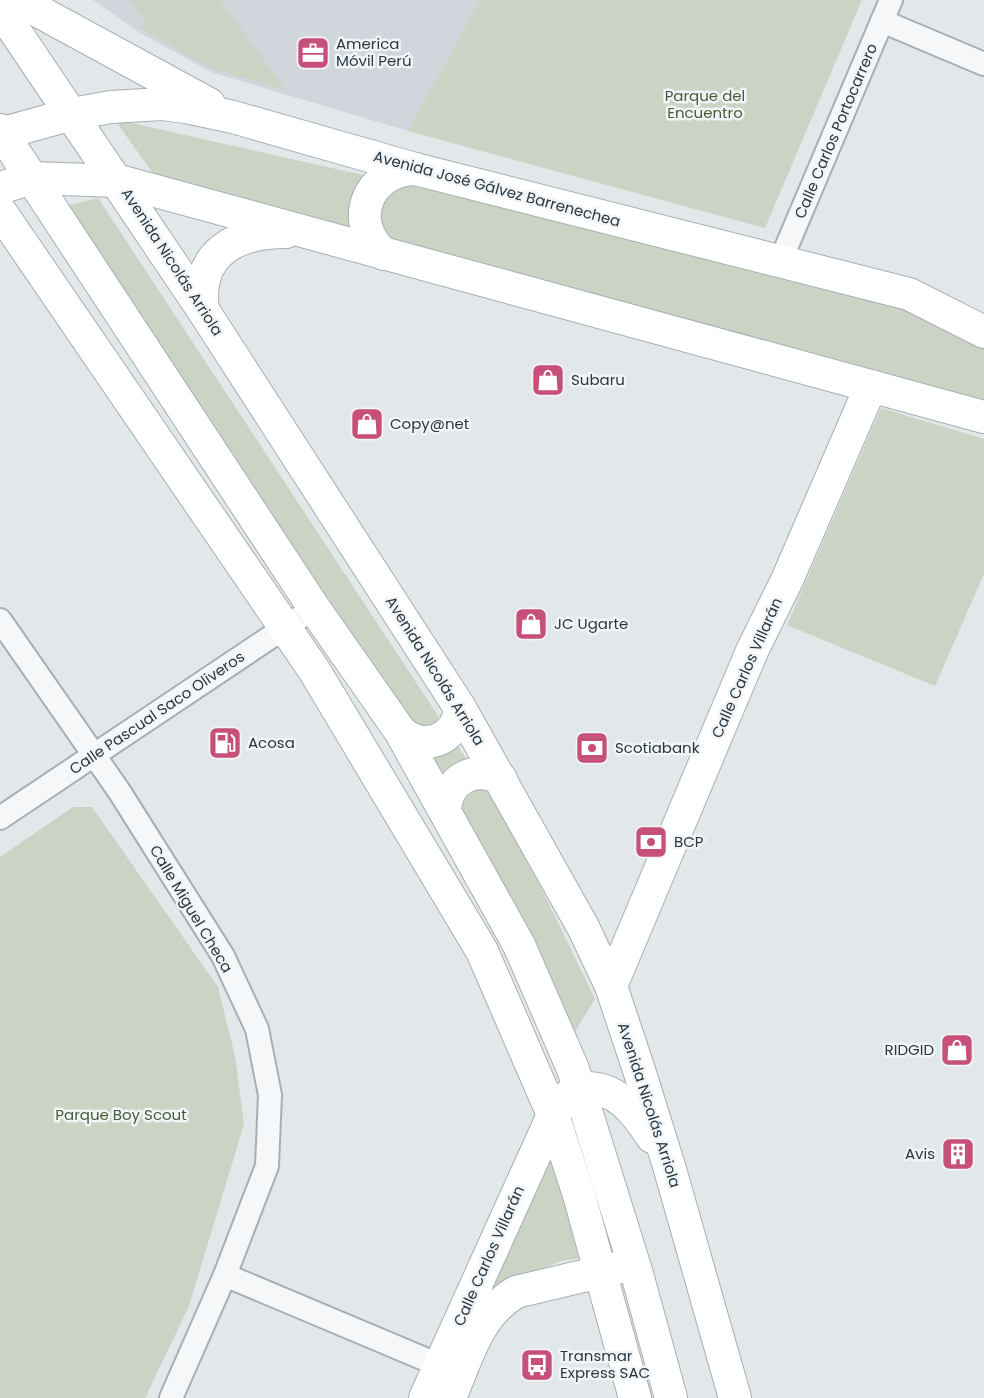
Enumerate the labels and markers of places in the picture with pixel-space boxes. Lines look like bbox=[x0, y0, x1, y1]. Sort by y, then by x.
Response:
place label: America Móvil Perú bbox=[336, 33, 412, 71]
office icon: America Móvil Perú bbox=[295, 35, 331, 71]
shop icon: Subaru bbox=[530, 362, 566, 398]
place label: Subaru bbox=[571, 369, 625, 390]
shop icon: Copy@net bbox=[349, 406, 385, 442]
place label: Copy@net bbox=[390, 413, 469, 434]
shop icon: JC Ugarte bbox=[513, 606, 549, 642]
place label: JC Ugarte bbox=[554, 613, 628, 634]
fuel station icon: Acosa bbox=[207, 725, 243, 761]
bank icon: Scotiabank bbox=[574, 730, 610, 766]
place label: Acosa bbox=[248, 732, 295, 753]
place label: Scotiabank bbox=[615, 737, 700, 758]
bank icon: BCP bbox=[633, 824, 669, 860]
place label: BCP bbox=[674, 831, 704, 852]
shop icon: RIDGID bbox=[939, 1032, 975, 1068]
place label: RIDGID bbox=[885, 1039, 934, 1060]
building icon: Avis bbox=[940, 1136, 976, 1172]
place label: Avis bbox=[905, 1143, 935, 1164]
place label: Transmar Express SAC bbox=[560, 1345, 650, 1383]
bus stop icon: Transmar Express SAC bbox=[519, 1347, 555, 1383]

